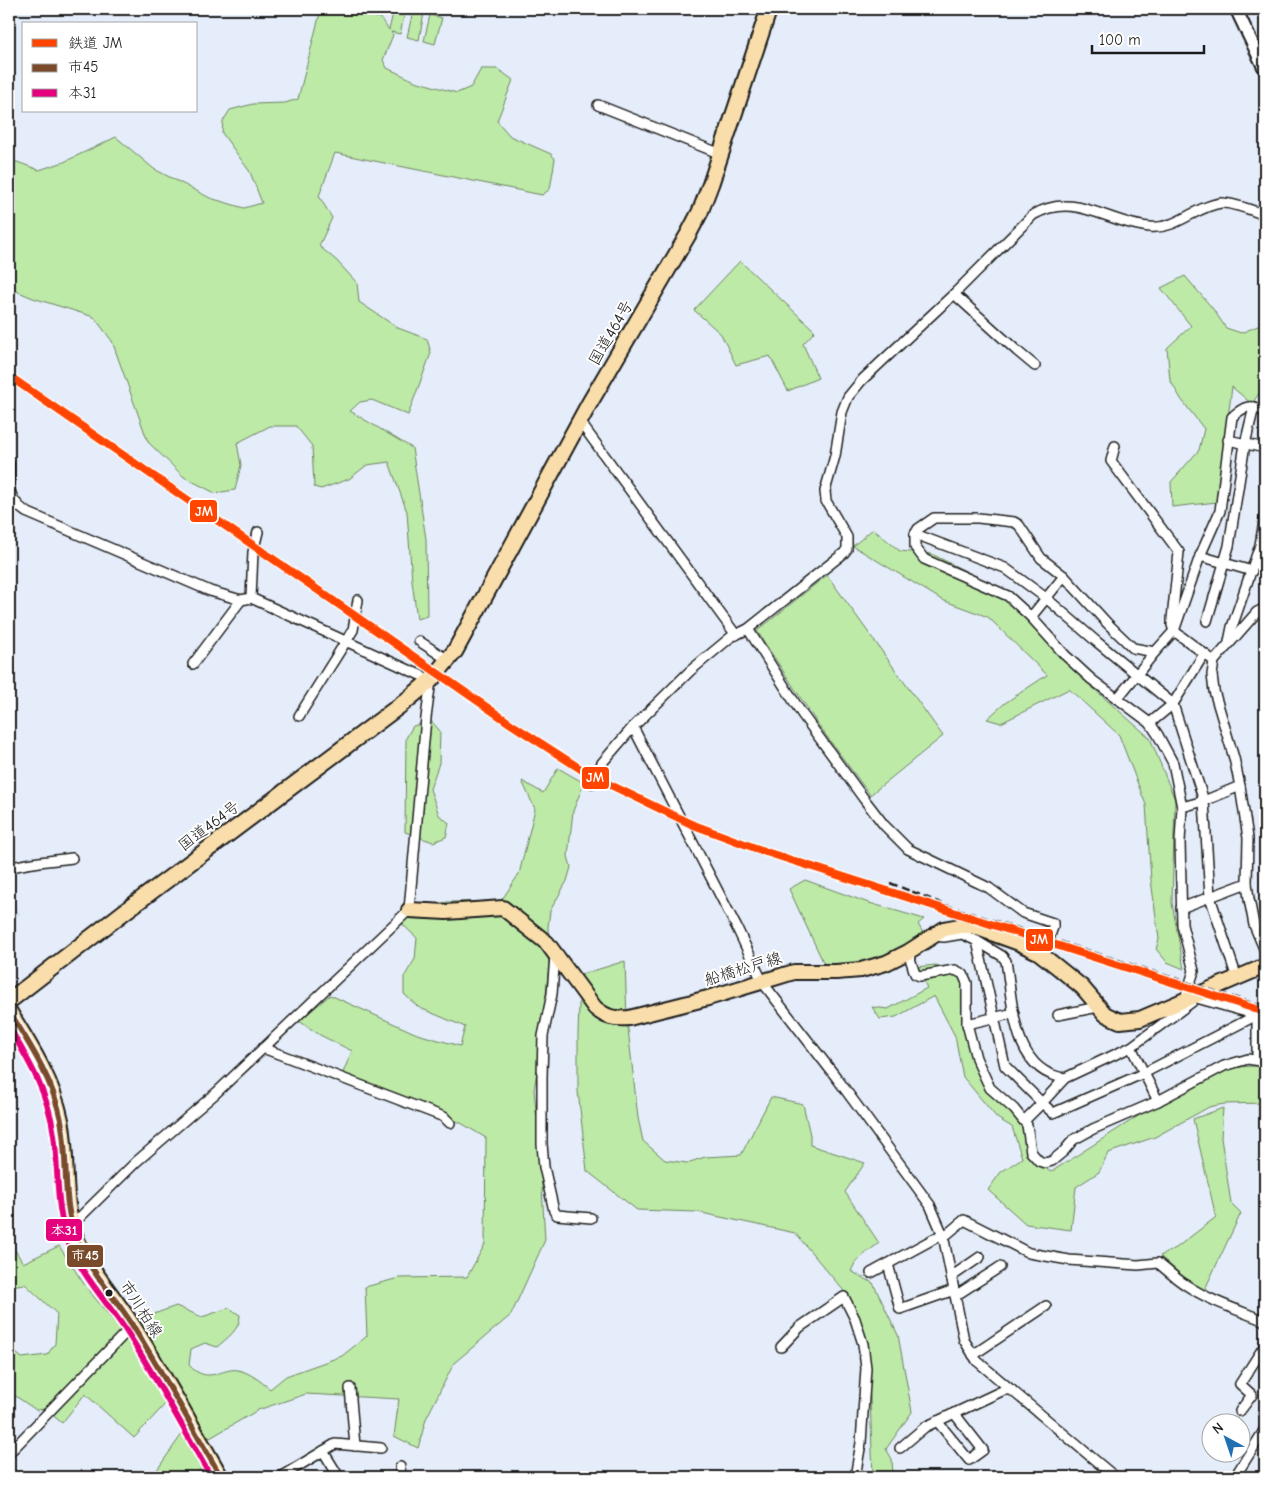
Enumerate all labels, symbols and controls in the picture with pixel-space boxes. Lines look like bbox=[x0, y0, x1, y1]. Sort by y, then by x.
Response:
legend bbox=[22, 22, 198, 112]
scale bar bbox=[1092, 22, 1204, 54]
text: 100 m bbox=[1099, 31, 1141, 49]
text: 鉄道 JM bbox=[68, 34, 122, 52]
text: 市45 bbox=[68, 58, 98, 76]
text: 本31 bbox=[68, 84, 97, 102]
street label: 国道464号 bbox=[585, 297, 637, 369]
line badge: JM bbox=[189, 499, 218, 523]
text: JM bbox=[195, 503, 213, 520]
line badge: JM bbox=[581, 766, 610, 790]
text: JM bbox=[586, 769, 604, 786]
street label: 国道464号 bbox=[175, 797, 243, 855]
line badge: JM bbox=[1025, 928, 1054, 952]
text: JM bbox=[1030, 931, 1048, 948]
street label: 船橋松戸線 bbox=[702, 949, 784, 989]
line badge: 本31 bbox=[45, 1218, 83, 1242]
text: 本31 bbox=[51, 1222, 77, 1239]
line badge: 市45 bbox=[66, 1244, 104, 1268]
text: 市45 bbox=[71, 1247, 99, 1264]
street label: 市川柏線 bbox=[116, 1277, 166, 1341]
unlabelled marker bbox=[104, 1288, 114, 1298]
north arrow bbox=[1202, 1414, 1252, 1464]
text: N bbox=[1209, 1419, 1227, 1438]

